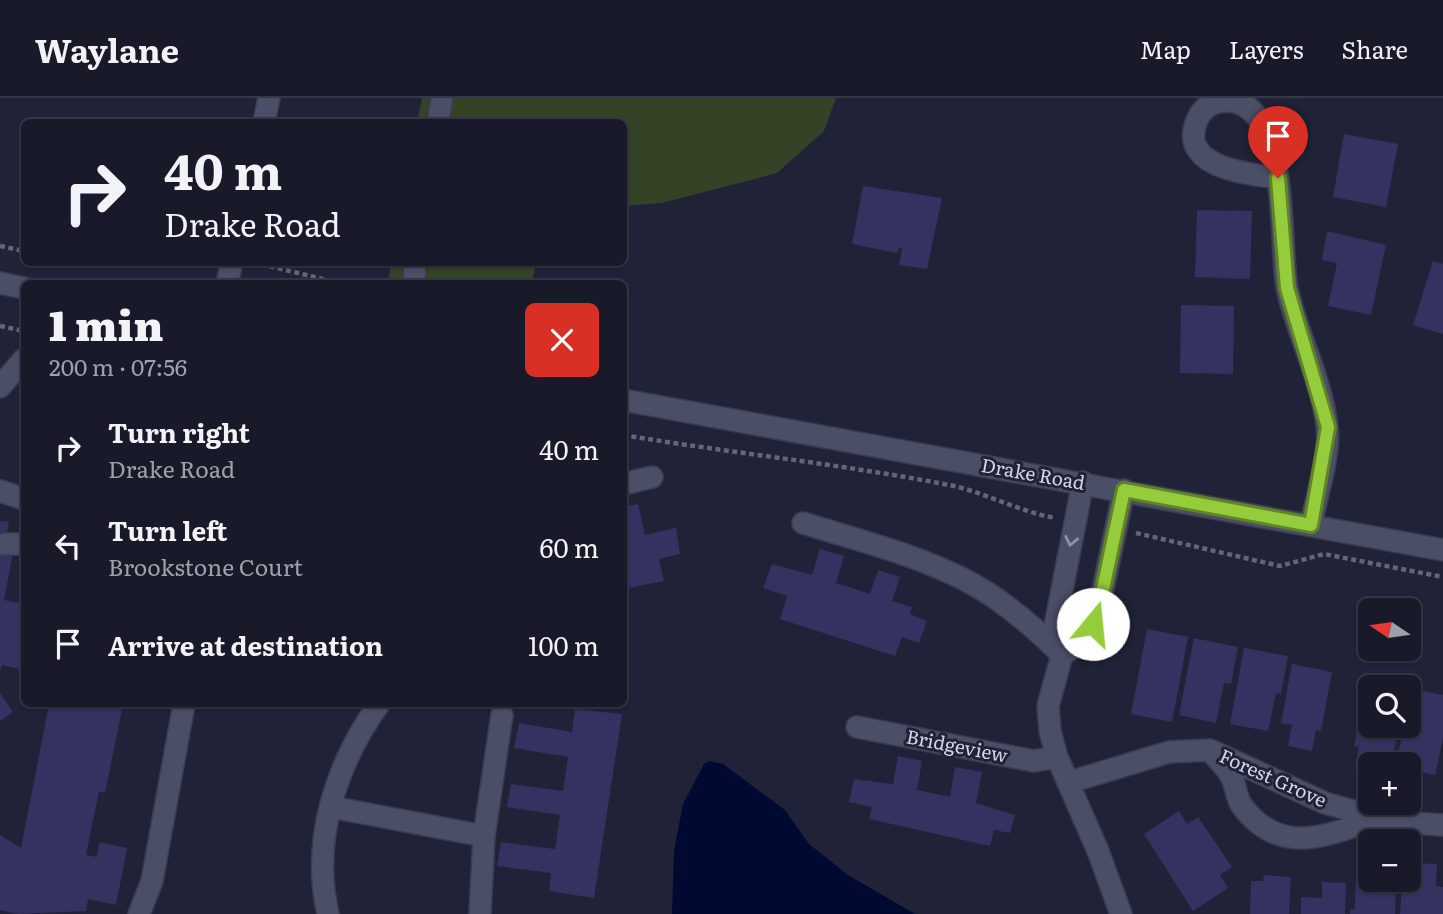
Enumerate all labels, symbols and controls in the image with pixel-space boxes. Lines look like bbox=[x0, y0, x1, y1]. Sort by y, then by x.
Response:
text: Waylane bbox=[35, 24, 179, 73]
text: Map bbox=[1140, 31, 1191, 66]
text: Layers bbox=[1229, 31, 1303, 66]
text: Share bbox=[1341, 31, 1408, 66]
pin bbox=[1248, 106, 1308, 178]
icon: arrive bbox=[1259, 117, 1297, 155]
text: 40 m bbox=[164, 132, 282, 205]
icon: right bbox=[49, 147, 140, 238]
text: Drake Road bbox=[164, 199, 341, 247]
text: 1 min bbox=[49, 292, 164, 354]
button: close bbox=[525, 303, 599, 377]
text: 200 m · 07:56 bbox=[49, 349, 187, 383]
text: Turn right bbox=[108, 412, 250, 451]
icon: right bbox=[49, 429, 87, 467]
text: 40 m bbox=[539, 429, 599, 468]
street label: Drake Road bbox=[979, 450, 1088, 496]
text: Drake Road bbox=[108, 451, 235, 485]
text: Turn left bbox=[108, 510, 227, 549]
icon: left bbox=[49, 527, 87, 565]
text: 60 m bbox=[540, 527, 599, 566]
one-way arrow bbox=[1064, 535, 1079, 547]
text: Brookstone Court bbox=[108, 549, 303, 583]
position arrow bbox=[1056, 587, 1130, 661]
north arrow bbox=[1358, 598, 1421, 662]
map controls bbox=[1358, 598, 1421, 892]
icon: arrive bbox=[49, 625, 87, 663]
text: Arrive at destination bbox=[108, 625, 383, 664]
text: 100 m bbox=[528, 625, 599, 664]
button: search bbox=[1358, 675, 1421, 738]
street label: Bridgeview bbox=[904, 721, 1011, 769]
street label: Forest Grove bbox=[1215, 741, 1332, 813]
button: + bbox=[1358, 752, 1421, 815]
button: − bbox=[1358, 829, 1421, 892]

